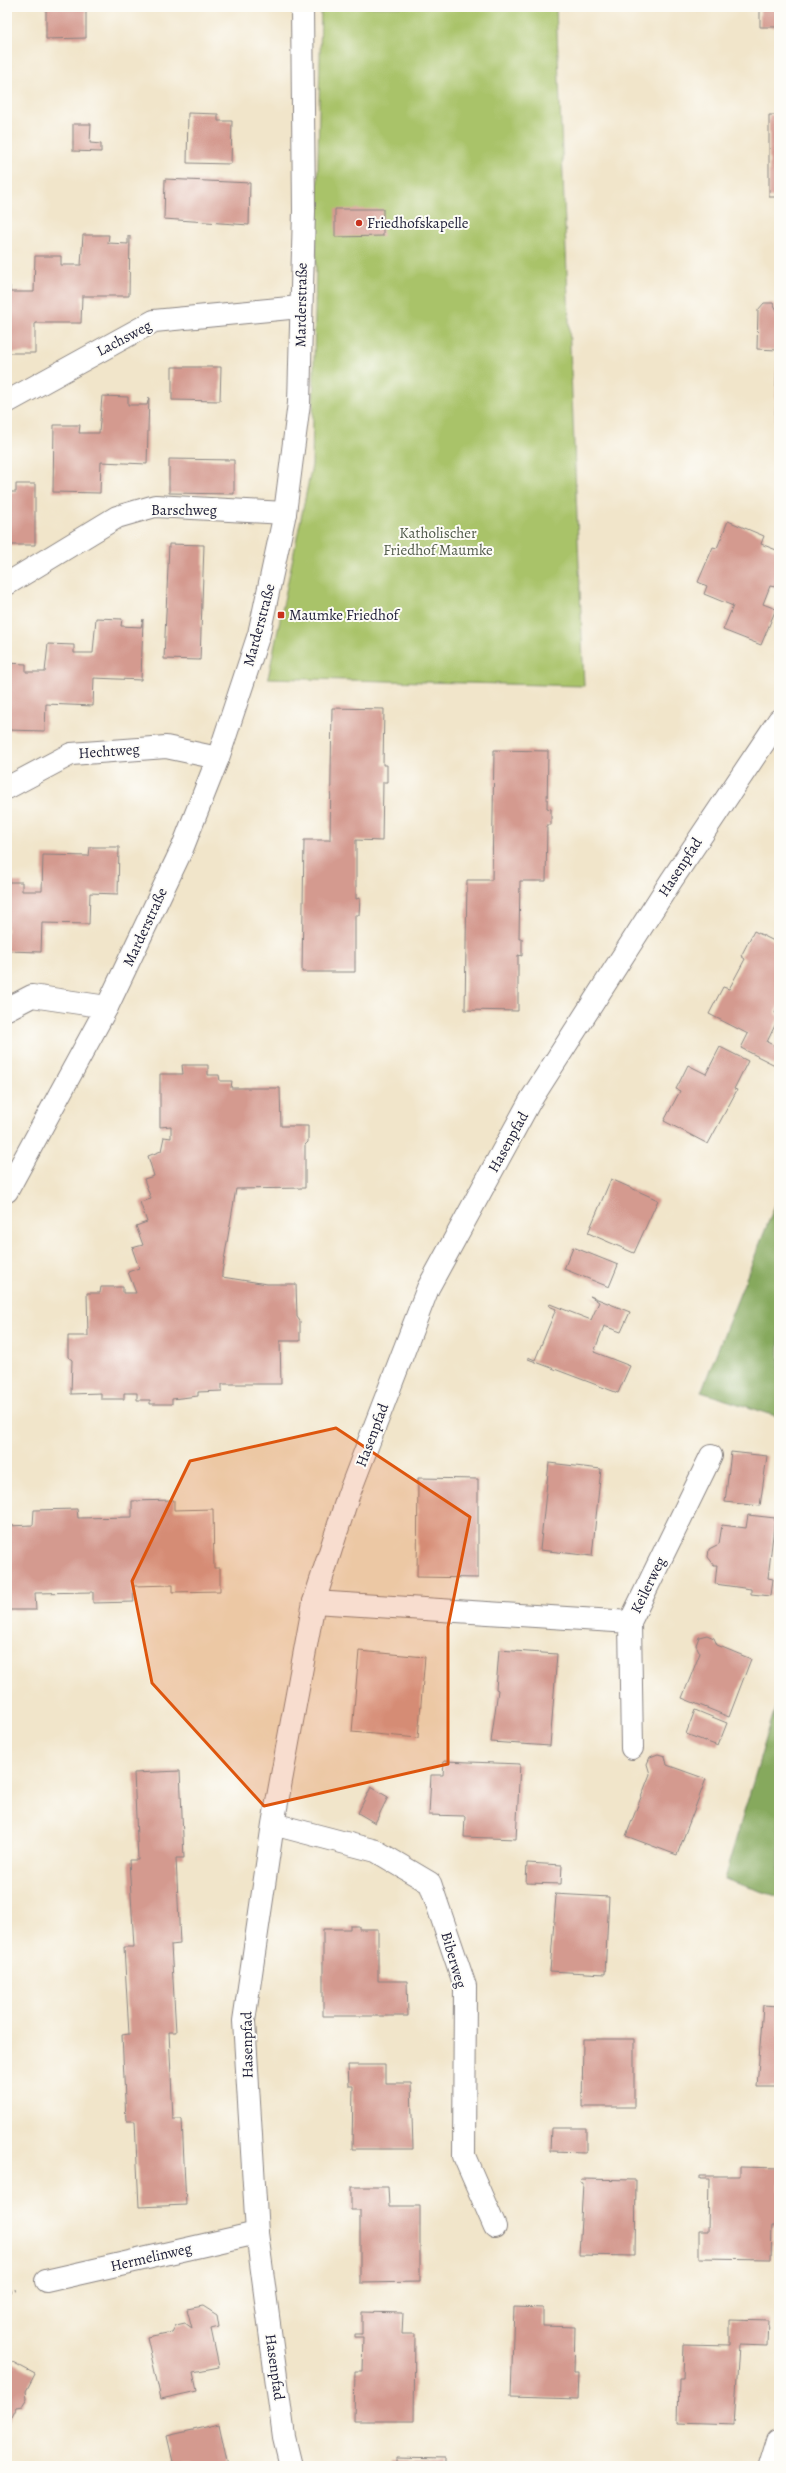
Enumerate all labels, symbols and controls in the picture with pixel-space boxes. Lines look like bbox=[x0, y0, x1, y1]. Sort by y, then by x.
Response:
place label: Friedhofskapelle bbox=[367, 213, 469, 233]
marker: Friedhofskapelle bbox=[354, 218, 364, 228]
street label: Marderstraße bbox=[290, 262, 312, 348]
street label: Lachsweg bbox=[93, 315, 155, 361]
street label: Barschweg bbox=[151, 500, 218, 520]
park label: Katholischer Friedhof Maumke bbox=[383, 523, 493, 560]
street label: Marderstraße bbox=[238, 581, 280, 669]
place label: Maumke Friedhof bbox=[289, 605, 401, 625]
marker: Maumke Friedhof bbox=[276, 610, 286, 620]
street label: Hechtweg bbox=[78, 739, 141, 763]
street label: Hasenpfad bbox=[653, 833, 707, 900]
street label: Marderstraße bbox=[118, 884, 172, 970]
street label: Hasenpfad bbox=[483, 1107, 533, 1176]
street label: Hasenpfad bbox=[351, 1399, 394, 1470]
street label: Keilerweg bbox=[626, 1553, 671, 1617]
street label: Biberweg bbox=[436, 1929, 472, 1991]
street label: Hasenpfad bbox=[236, 2011, 258, 2079]
street label: Hermelinweg bbox=[108, 2238, 194, 2276]
street label: Hasenpfad bbox=[260, 2333, 290, 2402]

